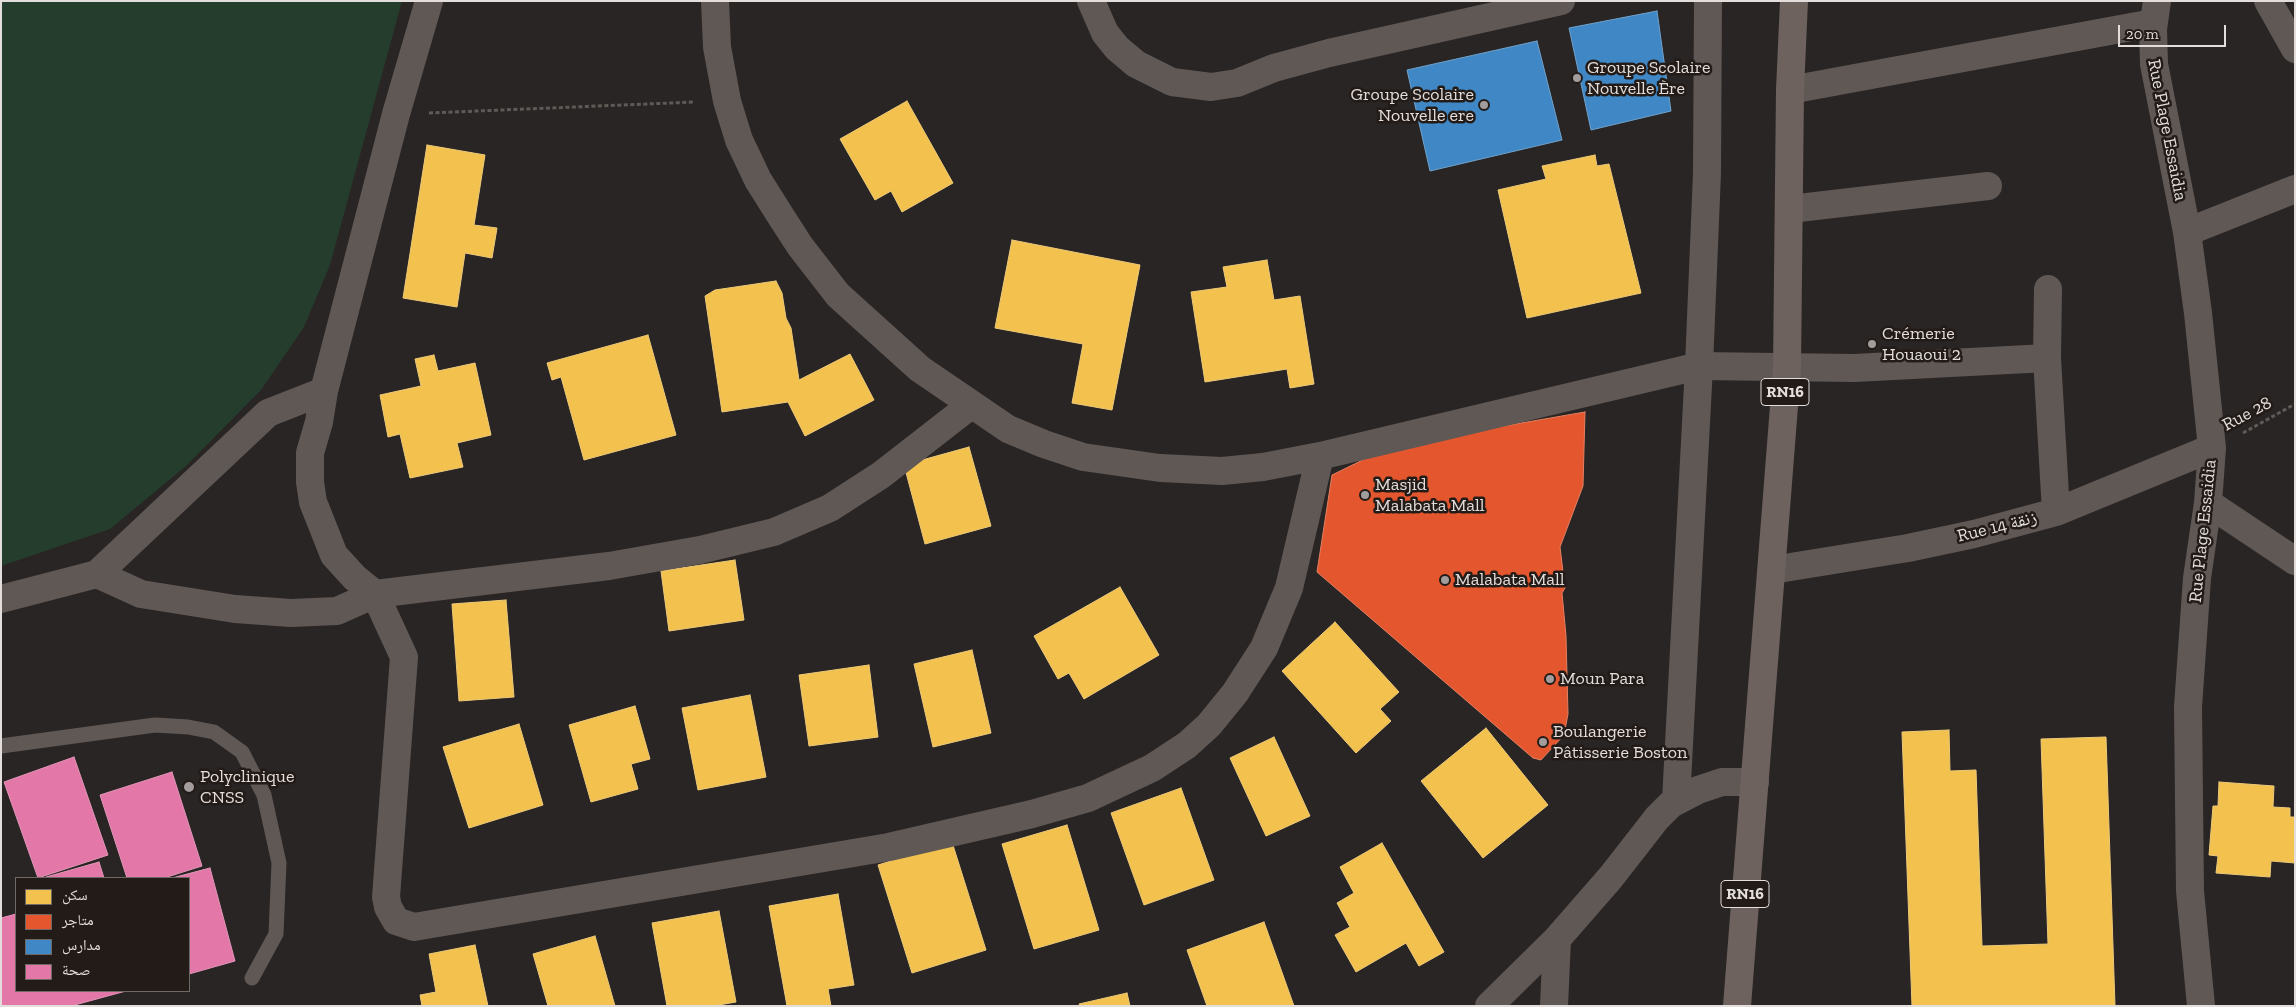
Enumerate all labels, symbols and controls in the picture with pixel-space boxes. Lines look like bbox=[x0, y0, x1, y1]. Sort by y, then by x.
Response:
scale bar bbox=[2121, 15, 2228, 47]
text: 20 m bbox=[2126, 25, 2159, 43]
place label: Groupe Scolaire Nouvelle Ère bbox=[1587, 57, 1710, 100]
street label: Rue Plage Essaidia bbox=[2143, 57, 2191, 203]
marker: Groupe Scolaire Nouvelle Ère bbox=[1571, 72, 1583, 84]
place label: Groupe Scolaire Nouvelle ere bbox=[1351, 84, 1474, 126]
marker: Groupe Scolaire Nouvelle ere bbox=[1478, 99, 1490, 111]
place label: Crémerie Houaoui 2 bbox=[1882, 323, 1961, 366]
marker: Crémerie Houaoui 2 bbox=[1866, 338, 1878, 350]
road number: RN16 bbox=[1761, 378, 1809, 406]
street label: Rue 28 bbox=[2219, 392, 2275, 436]
street label: Rue Plage Essaidia bbox=[2185, 458, 2221, 604]
place label: Masjid Malabata Mall bbox=[1375, 474, 1485, 516]
marker: Masjid Malabata Mall bbox=[1359, 489, 1371, 501]
street label: Rue 14 زنقة bbox=[1955, 507, 2039, 547]
place label: Malabata Mall bbox=[1455, 569, 1565, 591]
marker: Malabata Mall bbox=[1439, 574, 1451, 586]
place label: Moun Para bbox=[1560, 668, 1644, 690]
marker: Moun Para bbox=[1544, 673, 1556, 685]
place label: Boulangerie Pâtisserie Boston bbox=[1553, 721, 1687, 764]
marker: Boulangerie Pâtisserie Boston bbox=[1537, 736, 1549, 748]
place label: Polyclinique CNSS bbox=[200, 766, 294, 809]
marker: Polyclinique CNSS bbox=[182, 780, 196, 794]
legend bbox=[15, 877, 190, 992]
road number: RN16 bbox=[1721, 881, 1769, 908]
text: سكن bbox=[62, 886, 88, 904]
text: متاجر bbox=[62, 911, 94, 929]
text: مدارس bbox=[62, 936, 101, 954]
text: صحة bbox=[62, 961, 91, 979]

